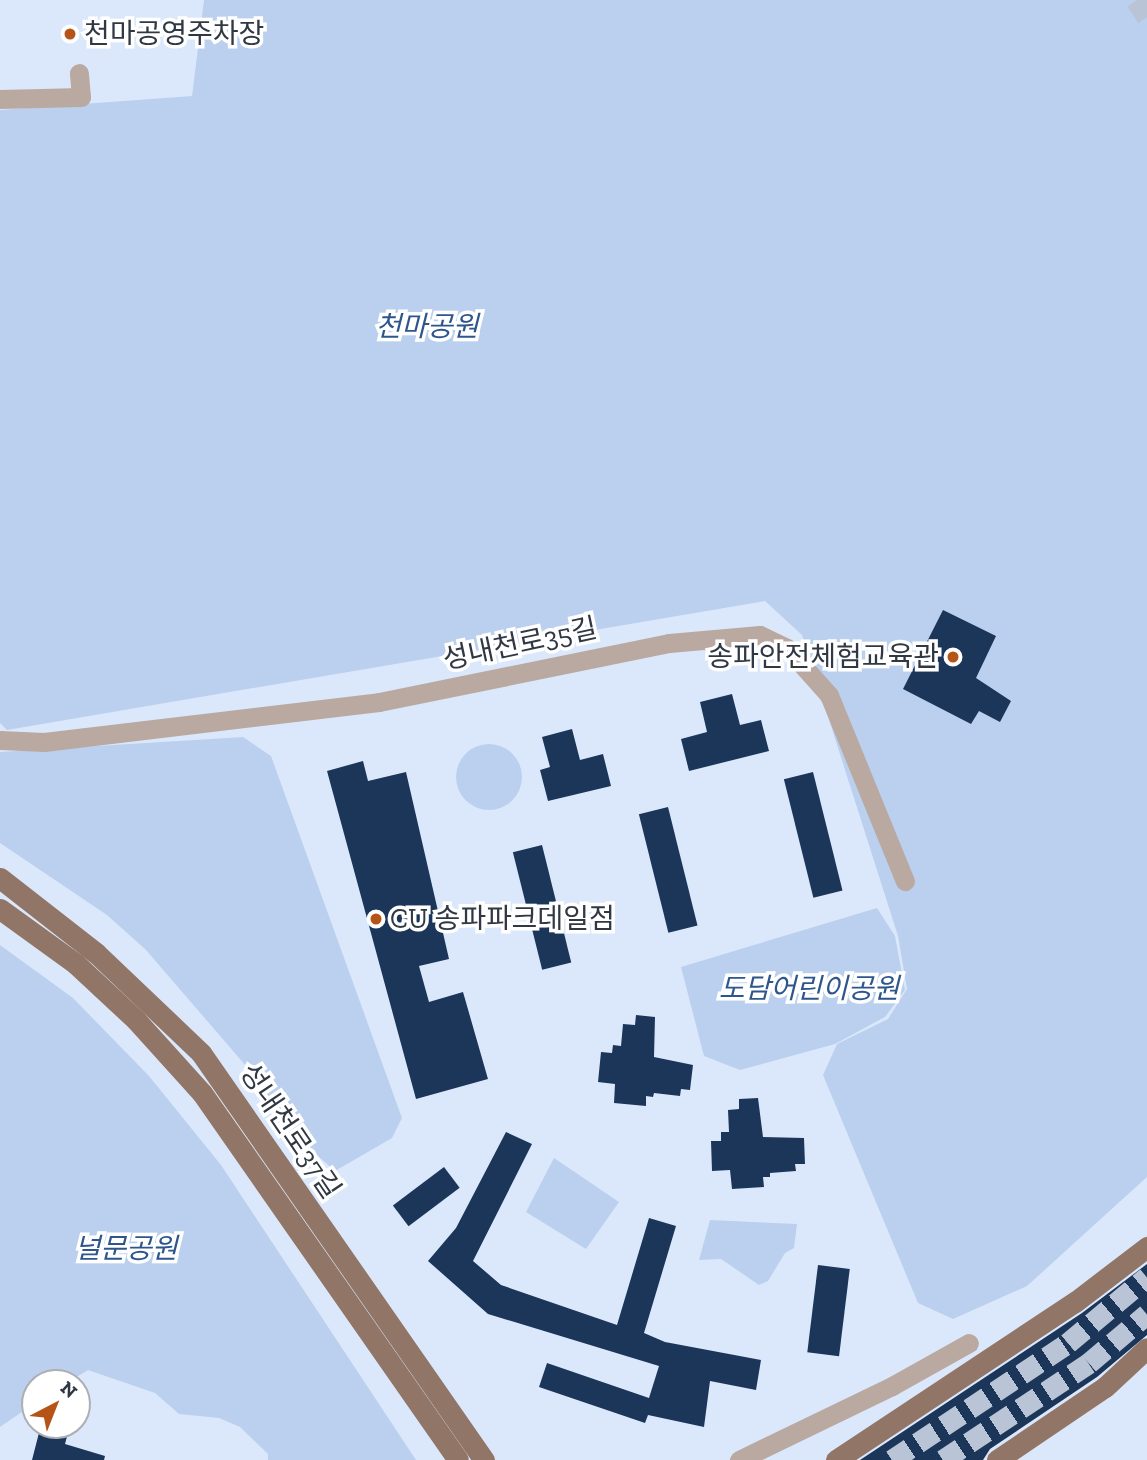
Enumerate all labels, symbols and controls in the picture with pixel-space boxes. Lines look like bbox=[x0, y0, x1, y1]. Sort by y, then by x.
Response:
place label: 천마공영주차장 bbox=[84, 17, 264, 51]
marker: 천마공영주차장 bbox=[62, 26, 78, 42]
park label: 천마공원 bbox=[375, 310, 479, 344]
street label: 성내천로35길 bbox=[440, 611, 600, 677]
place label: 송파안전체험교육관 bbox=[707, 640, 939, 674]
marker: 송파안전체험교육관 bbox=[945, 649, 961, 665]
place label: CU 송파파크데일점 bbox=[390, 902, 615, 936]
marker: CU 송파파크데일점 bbox=[368, 911, 384, 927]
park label: 도담어린이공원 bbox=[719, 972, 899, 1006]
street label: 성내천로37길 bbox=[233, 1057, 347, 1205]
park label: 널문공원 bbox=[74, 1232, 178, 1266]
north arrow bbox=[21, 1369, 91, 1439]
text: N bbox=[56, 1376, 82, 1403]

